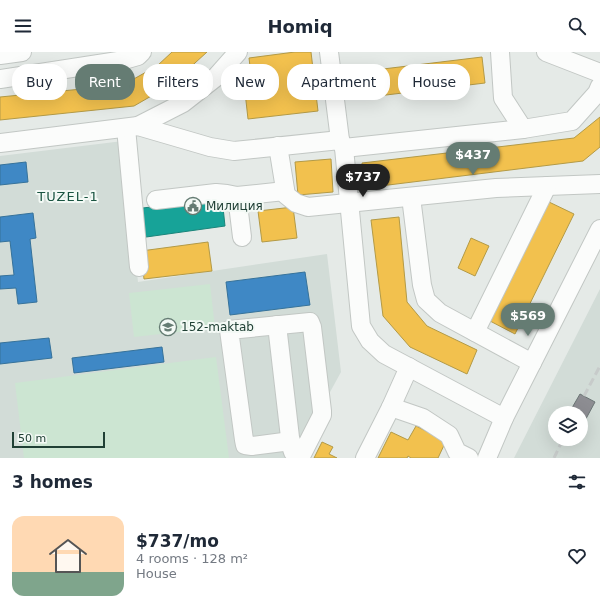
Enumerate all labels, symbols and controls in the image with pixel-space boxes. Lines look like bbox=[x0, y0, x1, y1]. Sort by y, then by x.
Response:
icon: menu bbox=[12, 15, 34, 37]
icon: search bbox=[566, 15, 588, 37]
text: Homiq bbox=[267, 16, 333, 37]
chip: Buy bbox=[12, 64, 67, 100]
chip: Rent bbox=[75, 64, 135, 100]
chip: Filters bbox=[143, 64, 213, 100]
chip: New bbox=[221, 64, 279, 100]
chip: Apartment bbox=[287, 64, 390, 100]
chip: House bbox=[398, 64, 470, 100]
pin: $437 bbox=[449, 142, 497, 176]
text: $437 bbox=[455, 147, 491, 162]
pin: $737 bbox=[339, 164, 387, 198]
text: $737 bbox=[345, 169, 381, 184]
district label: TUZEL-1 bbox=[36, 189, 99, 204]
public building icon: Милиция bbox=[183, 196, 203, 216]
place label: Милиция bbox=[206, 199, 263, 213]
pin: $569 bbox=[504, 303, 552, 337]
text: $569 bbox=[510, 308, 546, 323]
school or university icon: 152-maktab bbox=[158, 317, 178, 337]
place label: 152-maktab bbox=[181, 320, 254, 334]
map controls bbox=[548, 406, 588, 446]
button: layers bbox=[548, 406, 588, 446]
scale bar bbox=[12, 430, 105, 449]
text: 50 m bbox=[18, 432, 46, 445]
icon: filters bbox=[566, 471, 588, 493]
text: 3 homes bbox=[12, 472, 93, 492]
text: $737/mo bbox=[136, 531, 219, 551]
icon: home bbox=[44, 532, 92, 580]
icon: heart bbox=[566, 545, 588, 567]
text: 4 rooms · 128 m² bbox=[136, 551, 248, 566]
text: House bbox=[136, 566, 177, 581]

